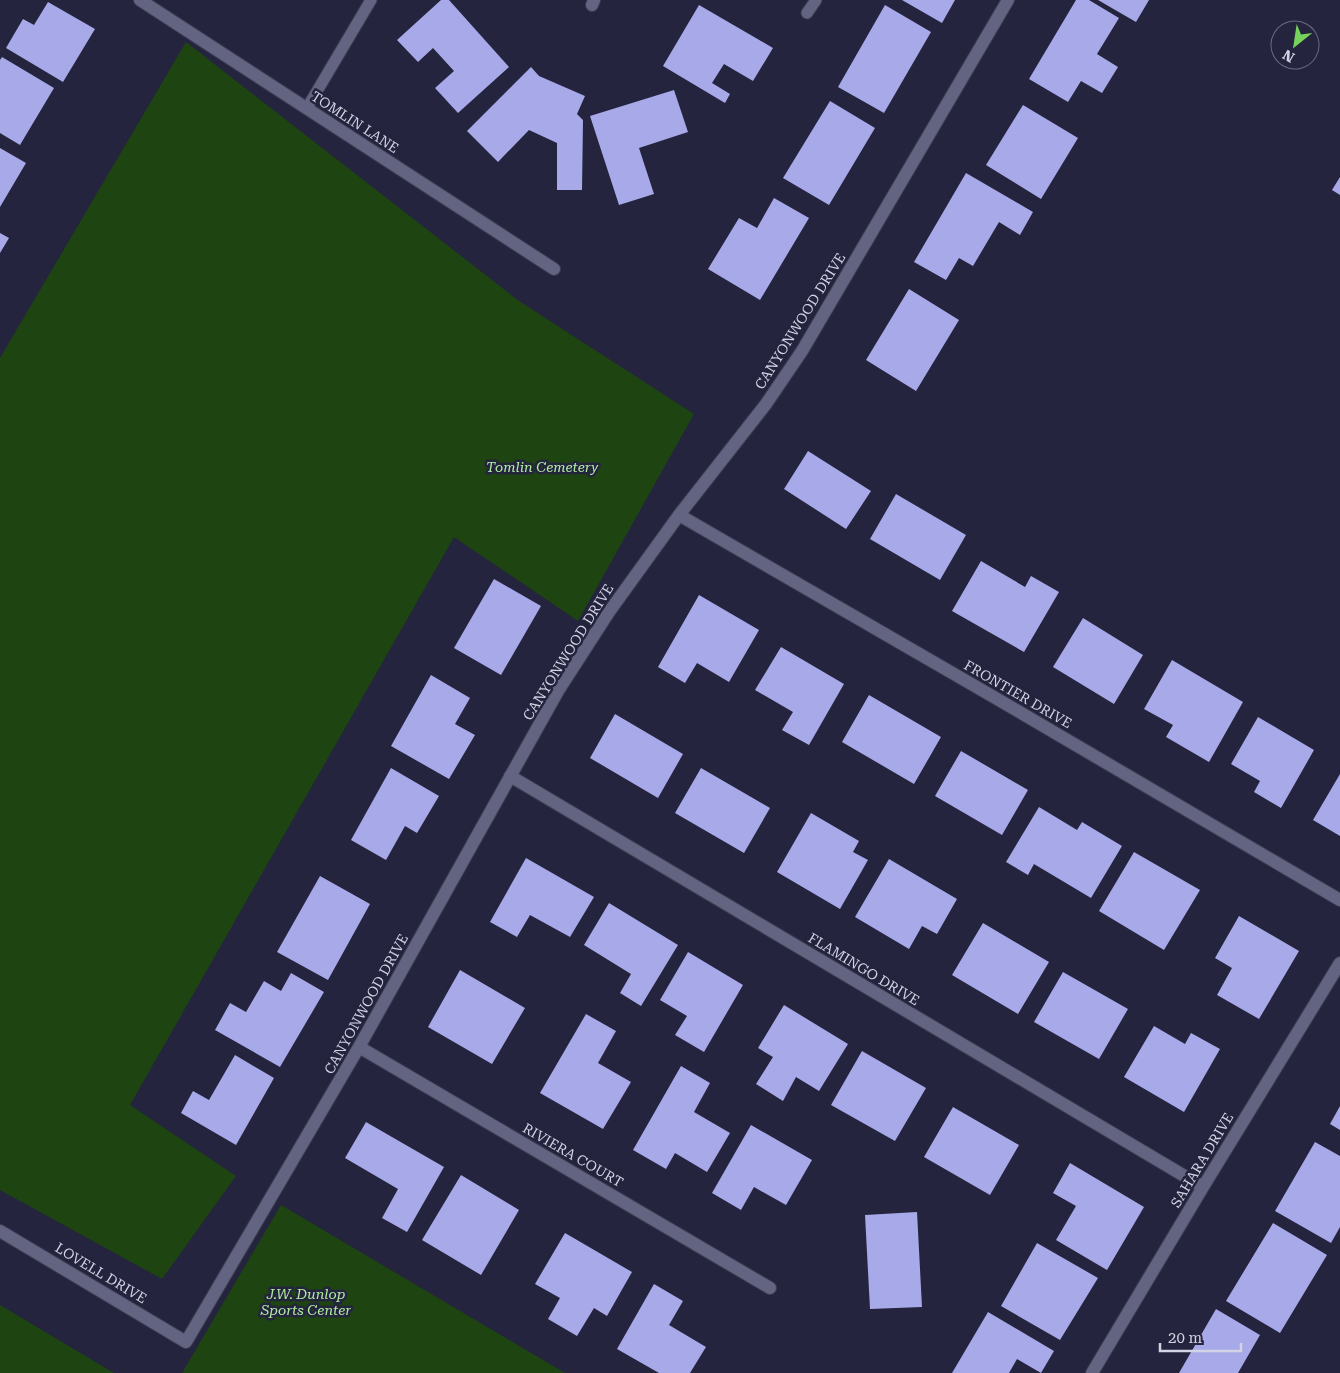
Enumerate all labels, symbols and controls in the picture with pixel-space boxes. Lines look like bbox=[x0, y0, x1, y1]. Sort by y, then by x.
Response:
north arrow bbox=[1270, 20, 1320, 70]
text: N bbox=[1280, 47, 1297, 66]
street label: TOMLIN LANE bbox=[308, 88, 402, 156]
street label: CANYONWOOD DRIVE bbox=[751, 250, 849, 392]
park label: Tomlin Cemetery bbox=[486, 459, 599, 475]
street label: CANYONWOOD DRIVE bbox=[519, 581, 617, 723]
street label: FRONTIER DRIVE bbox=[961, 657, 1075, 731]
street label: FLAMINGO DRIVE bbox=[806, 929, 922, 1009]
street label: CANYONWOOD DRIVE bbox=[321, 931, 411, 1077]
street label: SAHARA DRIVE bbox=[1167, 1110, 1237, 1210]
street label: RIVIERA COURT bbox=[520, 1120, 626, 1190]
street label: LOVELL DRIVE bbox=[52, 1239, 150, 1307]
park label: J.W. Dunlop Sports Center bbox=[260, 1286, 351, 1318]
scale bar bbox=[1160, 1320, 1241, 1352]
text: 20 m bbox=[1168, 1329, 1203, 1347]

